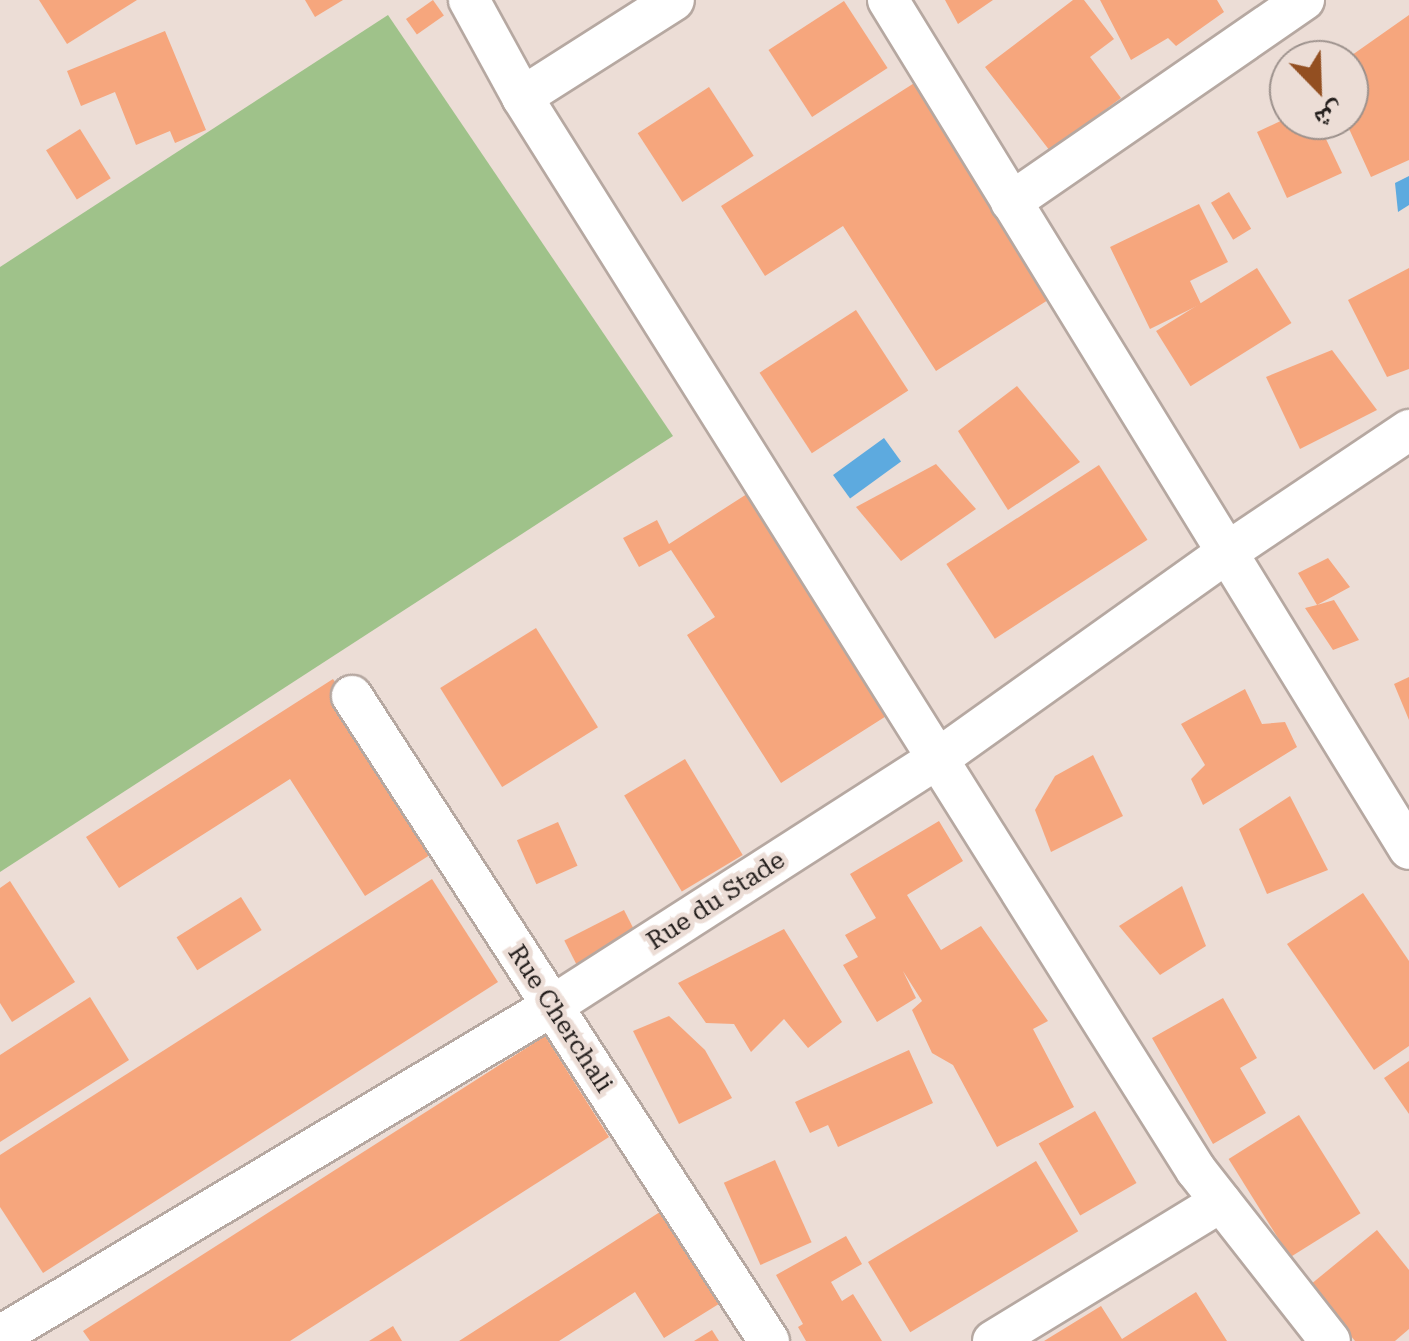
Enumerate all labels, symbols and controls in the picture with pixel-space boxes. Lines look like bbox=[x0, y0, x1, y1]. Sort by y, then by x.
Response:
north arrow bbox=[1269, 40, 1369, 140]
text: ش bbox=[1310, 95, 1350, 137]
street label: Rue du Stade bbox=[642, 845, 790, 957]
street label: Rue Cherchali bbox=[501, 940, 619, 1098]

